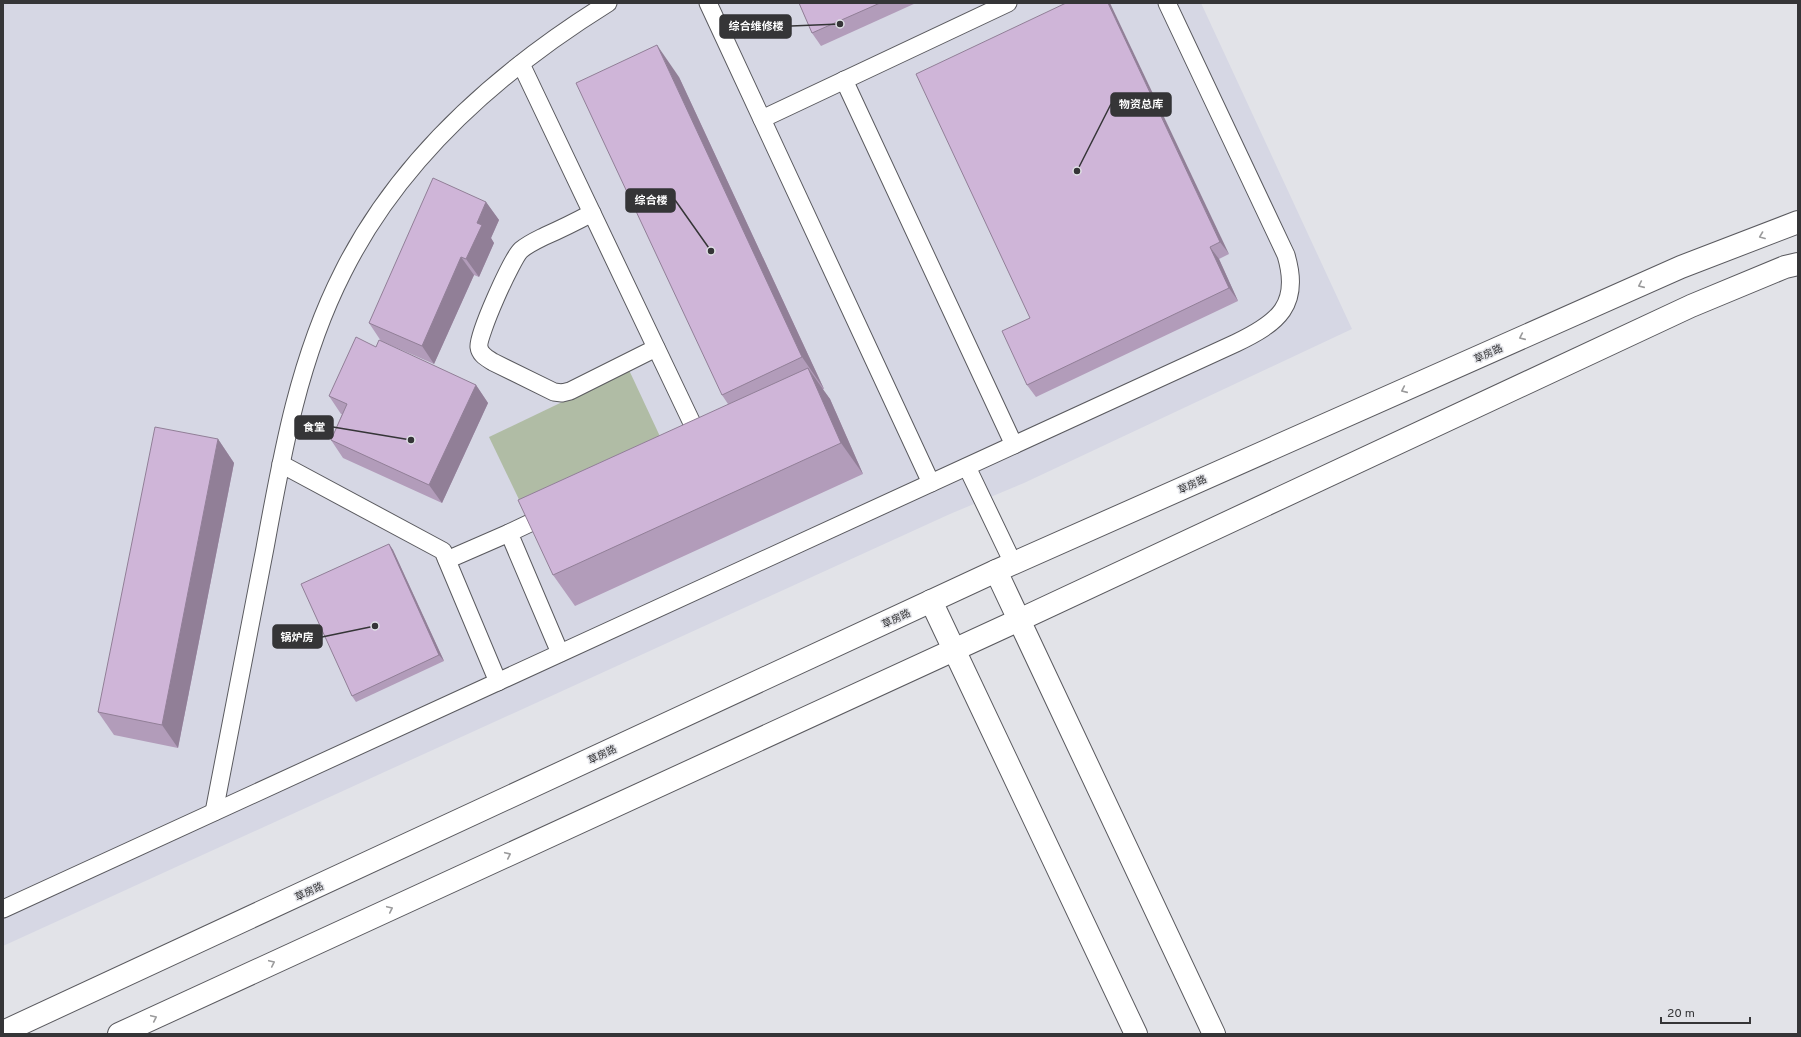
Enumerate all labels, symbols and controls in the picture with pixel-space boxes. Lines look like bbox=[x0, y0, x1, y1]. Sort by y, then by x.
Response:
callout: 综合维修楼 bbox=[720, 15, 791, 38]
text: 综合维修楼 bbox=[729, 20, 784, 34]
callout: 物资总库 bbox=[1111, 93, 1171, 116]
text: 物资总库 bbox=[1119, 98, 1163, 112]
callout: 综合楼 bbox=[626, 189, 675, 212]
text: 综合楼 bbox=[635, 194, 668, 208]
one-way arrow bbox=[1758, 231, 1765, 239]
one-way arrow bbox=[1638, 280, 1645, 288]
one-way arrow bbox=[1519, 333, 1526, 341]
street label: 草房路 bbox=[1472, 342, 1505, 366]
one-way arrow bbox=[1400, 385, 1408, 393]
callout: 食堂 bbox=[295, 416, 333, 439]
text: 食堂 bbox=[303, 421, 325, 435]
street label: 草房路 bbox=[1176, 473, 1209, 497]
street label: 草房路 bbox=[880, 607, 913, 632]
callout: 锅炉房 bbox=[273, 625, 322, 648]
text: 锅炉房 bbox=[281, 631, 314, 645]
street label: 草房路 bbox=[586, 743, 619, 768]
one-way arrow bbox=[505, 851, 512, 859]
street label: 草房路 bbox=[293, 880, 326, 905]
one-way arrow bbox=[386, 906, 394, 914]
one-way arrow bbox=[268, 960, 276, 968]
scale bar bbox=[1661, 999, 1750, 1025]
text: 20 m bbox=[1667, 1006, 1695, 1022]
one-way arrow bbox=[150, 1015, 158, 1023]

